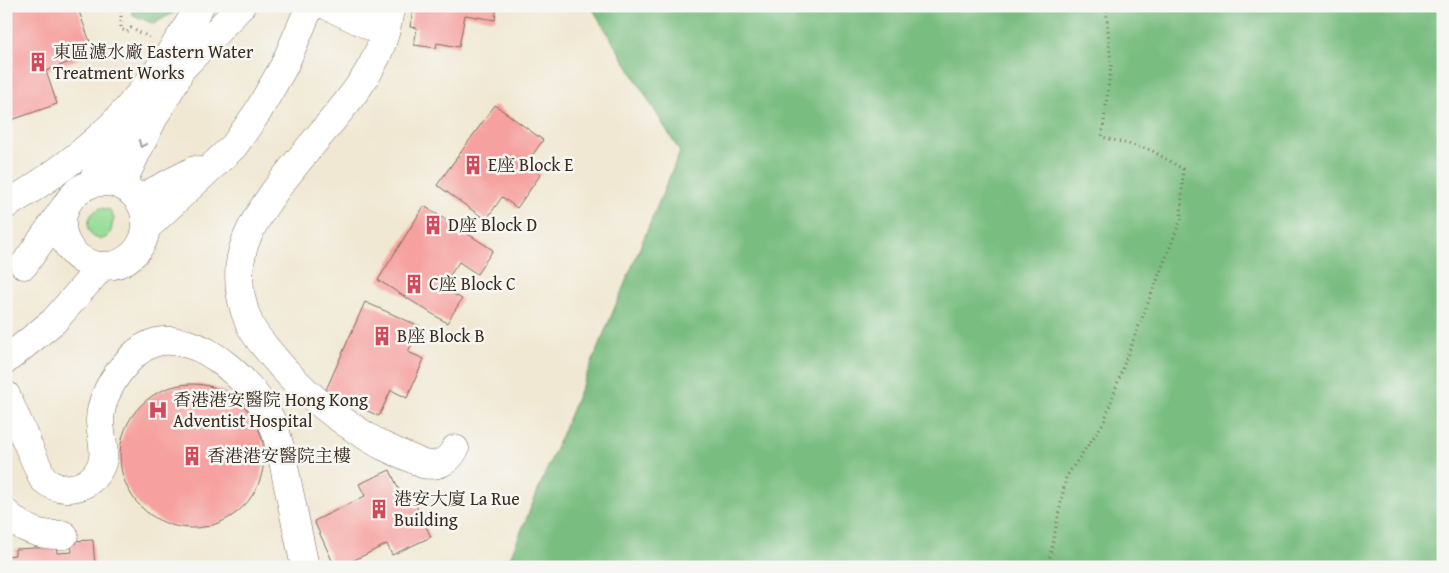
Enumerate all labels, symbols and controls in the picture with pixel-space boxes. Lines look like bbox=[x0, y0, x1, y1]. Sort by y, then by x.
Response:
place label: 東區濾水廠 Eastern Water Treatment Works bbox=[53, 38, 254, 86]
building icon: 東區濾水廠 Eastern Water Treatment Works bbox=[27, 51, 49, 73]
one-way arrow bbox=[137, 139, 148, 148]
place label: E座 Block E bbox=[488, 151, 573, 178]
building icon: E座 Block E bbox=[462, 154, 484, 176]
place label: D座 Block D bbox=[448, 211, 537, 238]
building icon: D座 Block D bbox=[422, 214, 444, 236]
place label: C座 Block C bbox=[429, 270, 516, 297]
building icon: C座 Block C bbox=[403, 273, 425, 295]
place label: B座 Block B bbox=[397, 322, 485, 349]
building icon: B座 Block B bbox=[371, 325, 393, 347]
place label: 香港港安醫院 Hong Kong Adventist Hospital bbox=[173, 386, 368, 434]
hospital icon: 香港港安醫院 Hong Kong Adventist Hospital bbox=[147, 399, 169, 421]
place label: 香港港安醫院主樓 bbox=[207, 442, 351, 469]
building icon: 香港港安醫院主樓 bbox=[181, 445, 203, 467]
place label: 港安大廈 La Rue Building bbox=[394, 485, 520, 533]
building icon: 港安大廈 La Rue Building bbox=[368, 498, 390, 520]

